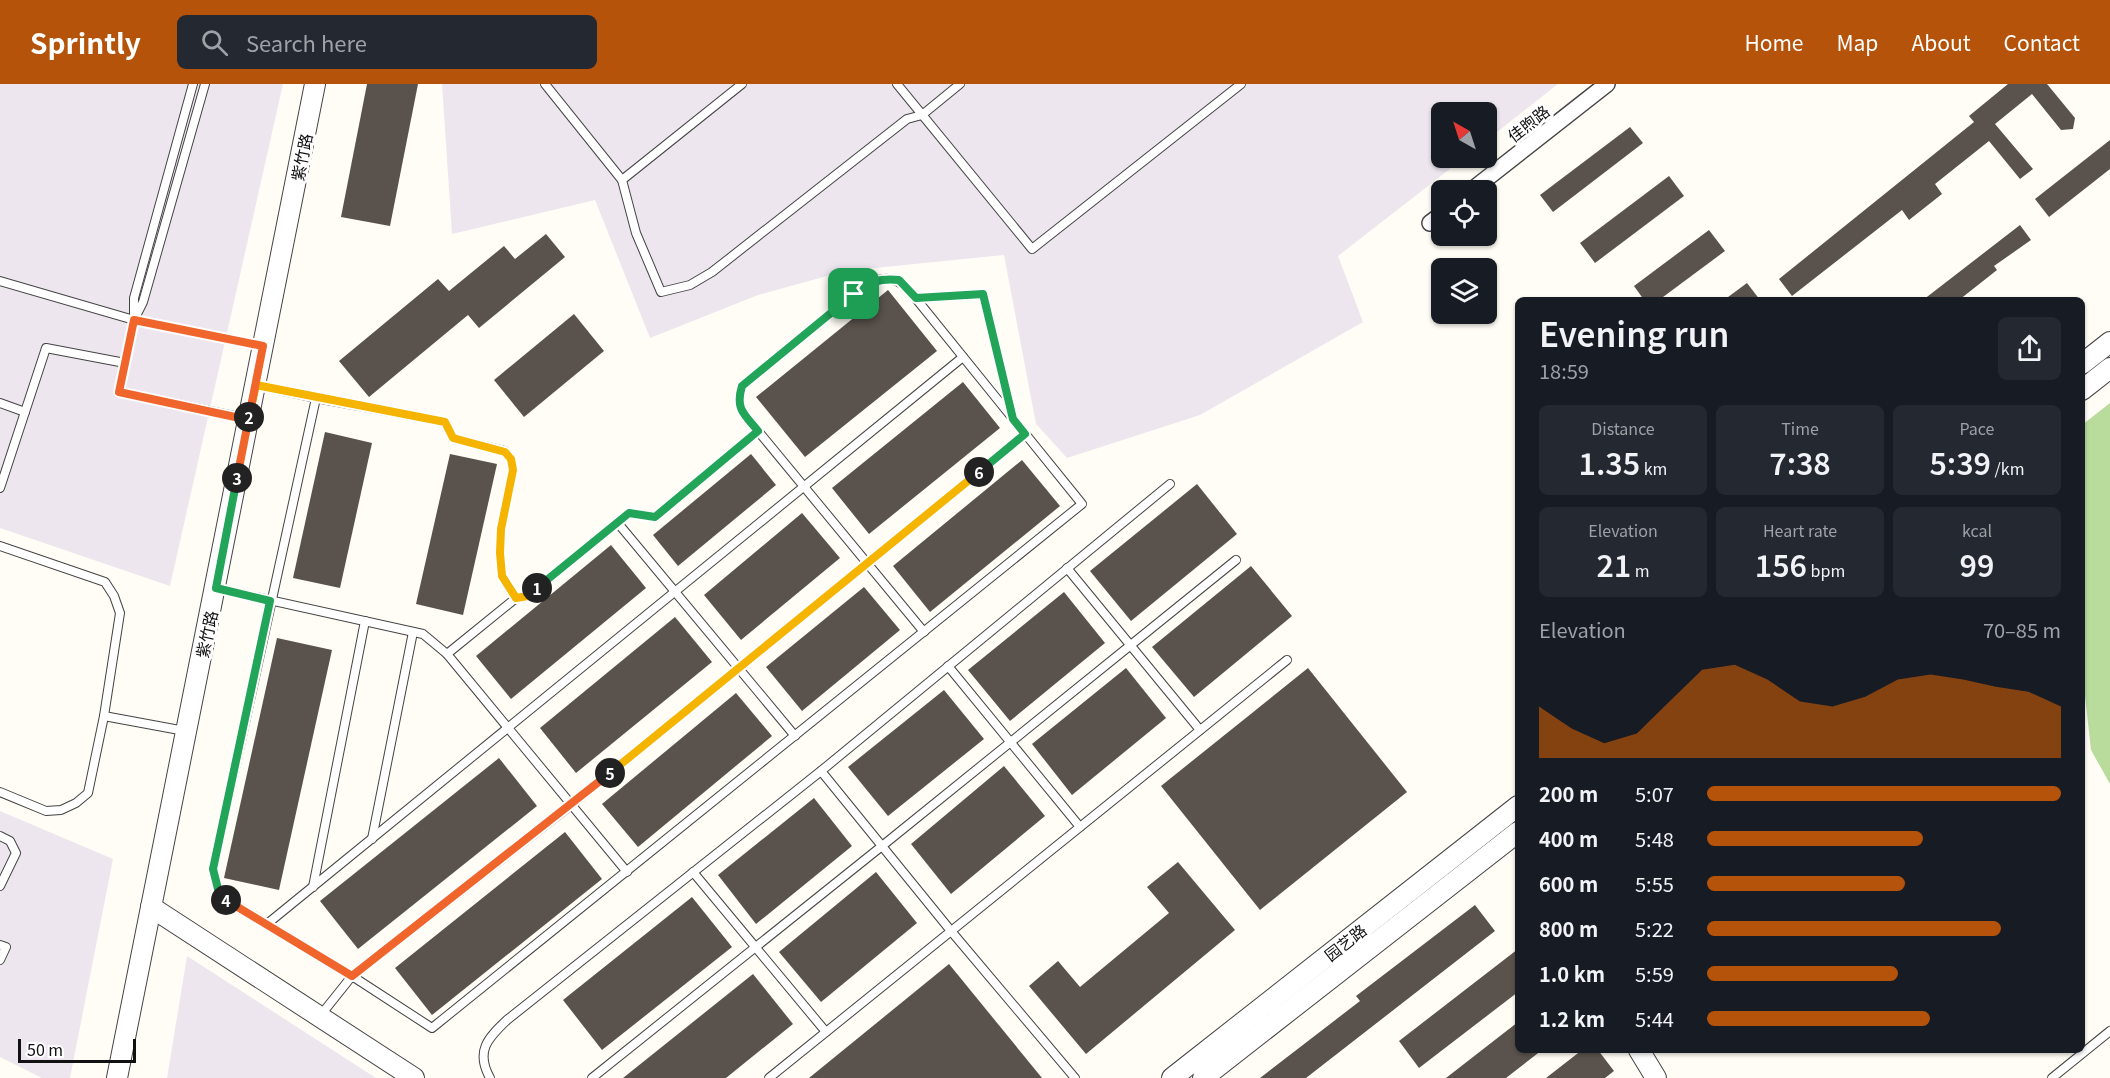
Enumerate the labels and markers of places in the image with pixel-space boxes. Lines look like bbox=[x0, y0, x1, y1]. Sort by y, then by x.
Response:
pin bbox=[828, 268, 879, 319]
pin: 2 bbox=[234, 402, 264, 432]
pin: 6 bbox=[964, 457, 994, 487]
pin: 3 bbox=[222, 463, 252, 493]
pin: 1 bbox=[522, 573, 552, 603]
pin: 5 bbox=[595, 758, 625, 788]
pin: 4 bbox=[211, 885, 241, 915]

